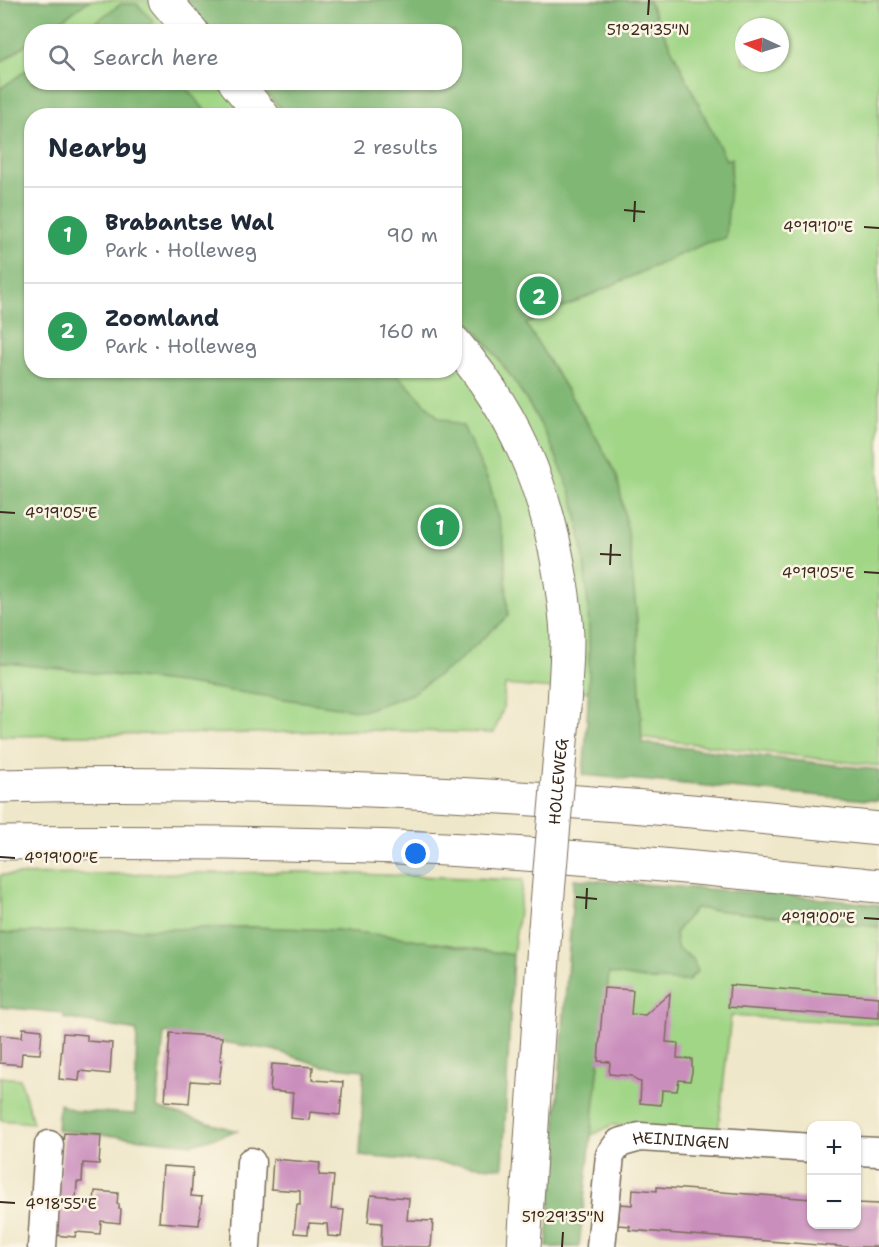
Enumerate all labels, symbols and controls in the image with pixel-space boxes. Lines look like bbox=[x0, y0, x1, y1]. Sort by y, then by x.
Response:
north arrow bbox=[735, 18, 789, 72]
text: 51°29'35"N bbox=[607, 20, 689, 40]
search box bbox=[24, 24, 462, 90]
icon: search bbox=[45, 41, 78, 74]
text: Search here bbox=[93, 43, 219, 72]
text: Nearby bbox=[48, 130, 147, 165]
text: 2 results bbox=[352, 134, 438, 160]
text: Brabantse Wal bbox=[105, 208, 274, 237]
text: 4°19'10"E bbox=[783, 217, 853, 237]
text: 1 bbox=[63, 222, 72, 248]
text: 90 m bbox=[386, 222, 438, 248]
text: Park · Holleweg bbox=[105, 237, 257, 263]
pin: 2 bbox=[520, 274, 558, 318]
text: Zoomland bbox=[105, 304, 219, 333]
text: 2 bbox=[61, 318, 75, 344]
text: 160 m bbox=[379, 318, 438, 344]
text: Park · Holleweg bbox=[105, 333, 257, 359]
text: 4°19'05"E bbox=[25, 503, 97, 523]
pin: 1 bbox=[420, 504, 460, 550]
text: 4°19'05"E bbox=[782, 563, 854, 583]
street label: HOLLEWEG bbox=[544, 738, 572, 826]
your location bbox=[401, 839, 430, 868]
text: 4°19'00"E bbox=[24, 848, 98, 868]
text: 4°19'00"E bbox=[781, 908, 855, 928]
map controls bbox=[807, 1121, 861, 1229]
button: + bbox=[807, 1121, 861, 1175]
street label: HEININGEN bbox=[630, 1126, 730, 1154]
button: − bbox=[807, 1175, 861, 1229]
text: 4°18'55"E bbox=[25, 1194, 97, 1214]
text: 51°29'35"N bbox=[522, 1207, 604, 1227]

